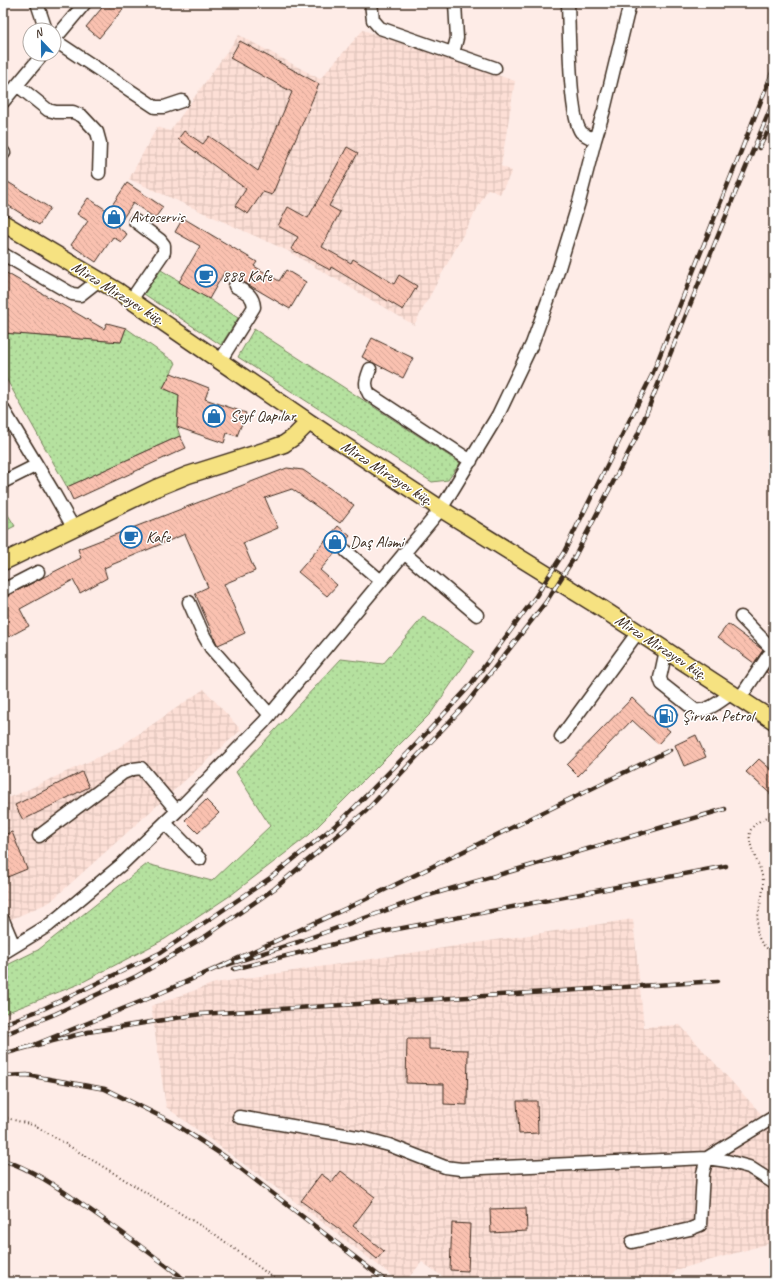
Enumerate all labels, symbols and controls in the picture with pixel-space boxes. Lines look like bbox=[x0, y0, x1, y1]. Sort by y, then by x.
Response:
north arrow bbox=[22, 22, 62, 62]
text: N bbox=[32, 24, 46, 40]
shop icon: Avtoservis bbox=[101, 204, 127, 230]
place label: Avtoservis bbox=[130, 207, 186, 227]
street label: Mirzə Mirzəyev küç. bbox=[68, 256, 169, 330]
cafe icon: 888 Kafe bbox=[193, 263, 219, 289]
place label: 888 Kafe bbox=[222, 266, 273, 286]
shop icon: Seyf Qapılar bbox=[201, 403, 227, 429]
place label: Seyf Qapılar bbox=[230, 406, 297, 426]
street label: Mirzə Mirzəyev küç. bbox=[337, 436, 438, 511]
cafe icon: Kafe bbox=[118, 524, 144, 550]
place label: Kafe bbox=[146, 527, 172, 547]
shop icon: Daş Aləmi bbox=[322, 529, 348, 555]
place label: Daş Aləmi bbox=[350, 532, 405, 552]
street label: Mirzə Mirzəyev küç. bbox=[611, 610, 712, 685]
fuel station icon: Şirvan Petrol bbox=[653, 703, 679, 729]
place label: Şirvan Petrol bbox=[682, 706, 757, 726]

